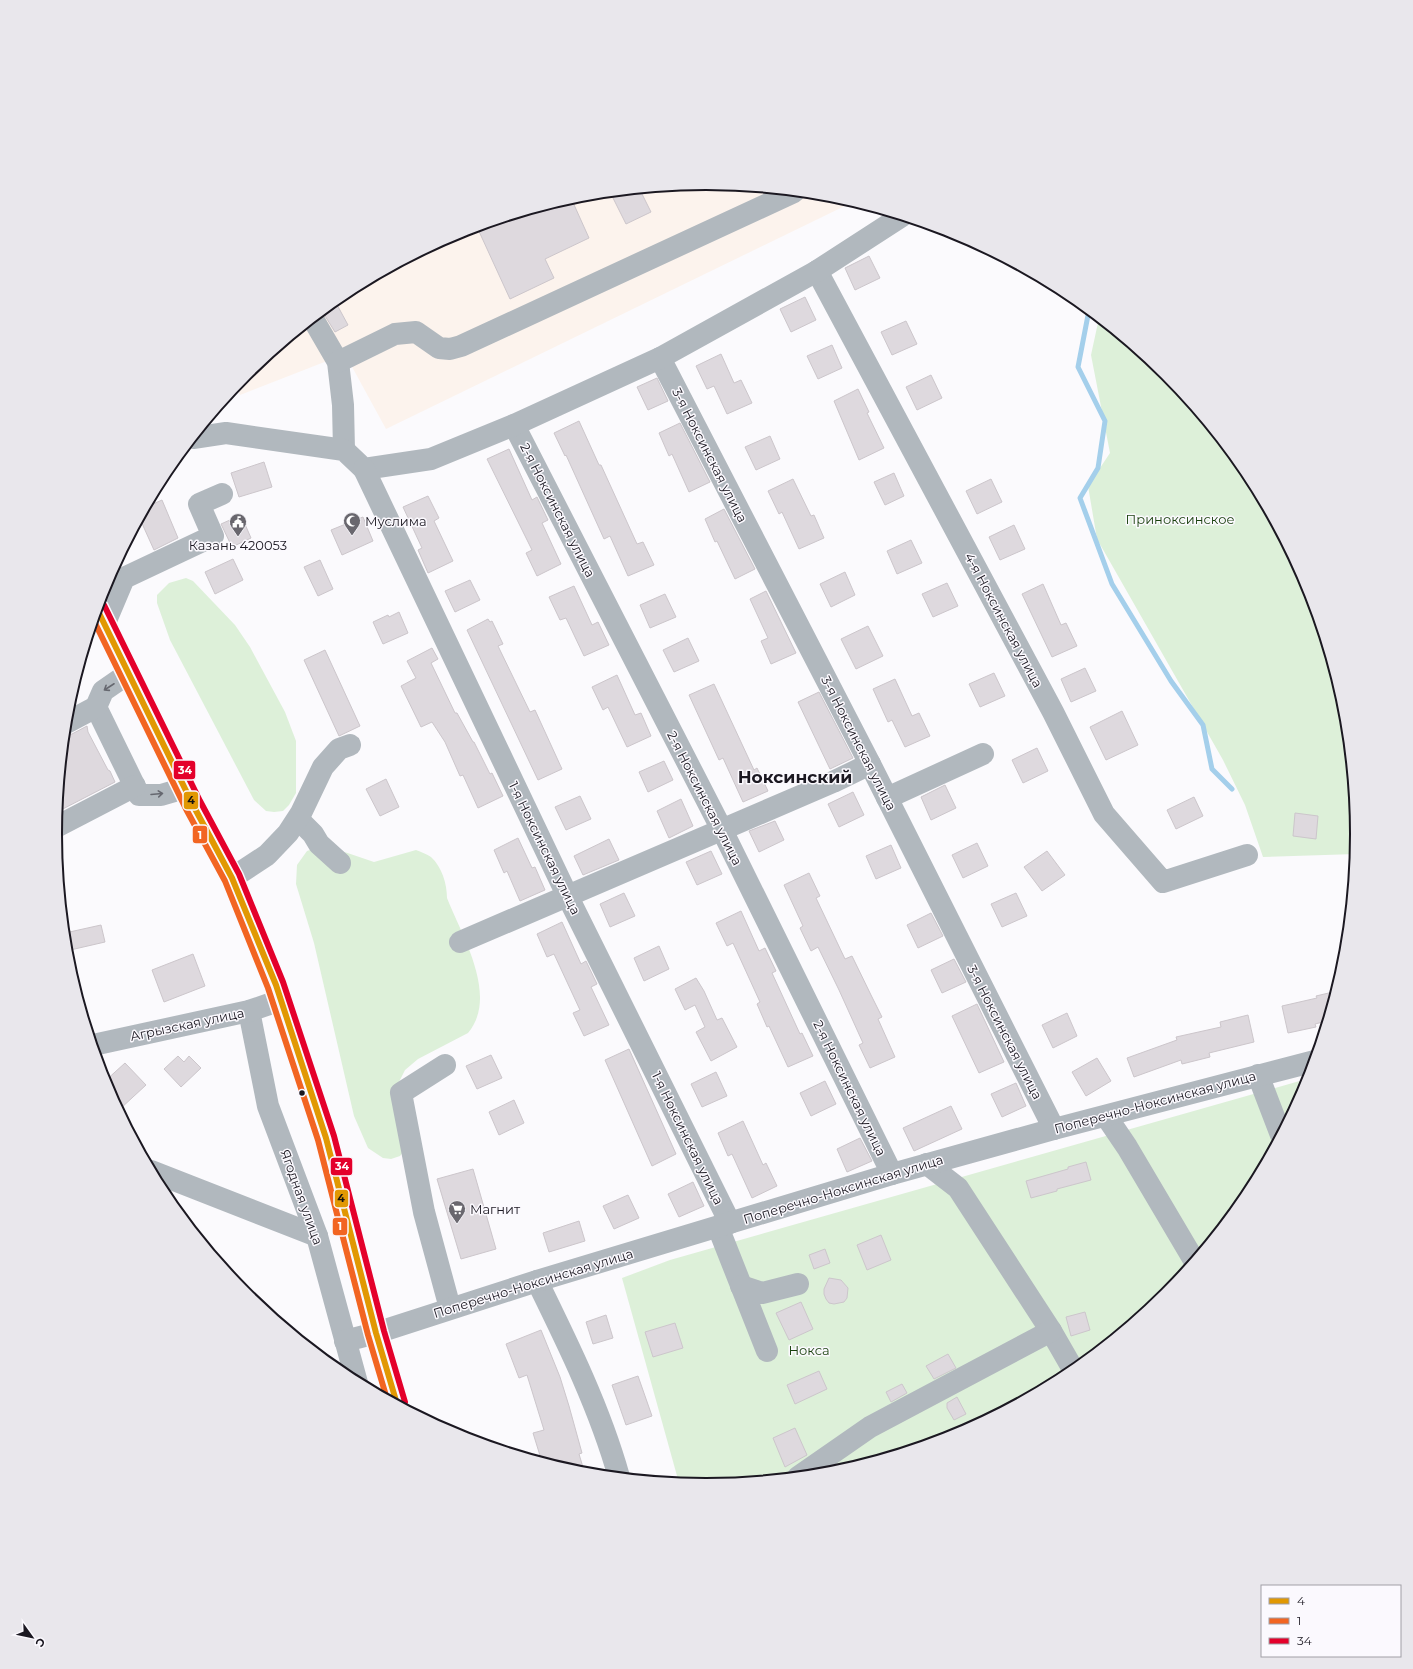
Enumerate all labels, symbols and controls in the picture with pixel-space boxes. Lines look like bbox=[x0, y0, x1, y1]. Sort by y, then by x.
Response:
street label: 3-я Ноксинская улица bbox=[669, 385, 751, 525]
street label: 2-я Ноксинская улица bbox=[517, 440, 599, 580]
mosque icon: Муслима bbox=[342, 511, 362, 536]
park label: Приноксинское bbox=[1126, 511, 1234, 527]
public building icon: Казань 420053 bbox=[228, 512, 248, 537]
place label: Муслима bbox=[365, 513, 427, 529]
place label: Казань 420053 bbox=[189, 537, 287, 553]
street label: 4-я Ноксинская улица bbox=[962, 550, 1046, 690]
street label: 3-я Ноксинская улица bbox=[818, 673, 900, 813]
one-way arrow bbox=[104, 683, 115, 691]
street label: 2-я Ноксинская улица bbox=[664, 728, 746, 868]
line badge: 34 bbox=[173, 760, 196, 780]
text: 34 bbox=[177, 763, 192, 777]
district label: Ноксинский bbox=[738, 767, 852, 787]
street label: 1-я Ноксинская улица bbox=[506, 779, 584, 917]
one-way arrow bbox=[150, 791, 163, 798]
line badge: 4 bbox=[183, 791, 199, 810]
text: 4 bbox=[187, 793, 195, 807]
line badge: 1 bbox=[192, 825, 208, 844]
text: 1 bbox=[198, 828, 202, 842]
street label: 3-я Ноксинская улица bbox=[964, 962, 1046, 1102]
street label: Агрызская улица bbox=[129, 1004, 245, 1044]
street label: 2-я Ноксинская улица bbox=[810, 1018, 890, 1158]
street label: Поперечно-Ноксинская улица bbox=[1052, 1067, 1258, 1137]
street label: 1-я Ноксинская улица bbox=[649, 1069, 727, 1207]
unlabelled marker bbox=[297, 1088, 307, 1098]
street label: Ягодная улица bbox=[277, 1147, 327, 1247]
street label: Поперечно-Ноксинская улица bbox=[741, 1151, 945, 1227]
line badge: 34 bbox=[330, 1157, 353, 1176]
text: 34 bbox=[334, 1159, 349, 1173]
line badge: 4 bbox=[334, 1189, 349, 1208]
text: 4 bbox=[337, 1191, 345, 1205]
supermarket icon: Магнит bbox=[447, 1199, 467, 1224]
place label: Магнит bbox=[470, 1201, 521, 1217]
line badge: 1 bbox=[332, 1217, 348, 1236]
text: 1 bbox=[338, 1219, 342, 1233]
street label: Поперечно-Ноксинская улица bbox=[431, 1245, 635, 1321]
park label: Нокса bbox=[788, 1342, 830, 1358]
legend bbox=[1261, 1585, 1401, 1657]
text: 4 bbox=[1297, 1593, 1305, 1608]
text: 1 bbox=[1297, 1613, 1301, 1628]
north arrow bbox=[12, 1617, 52, 1657]
text: 34 bbox=[1297, 1633, 1312, 1648]
text: С bbox=[32, 1635, 48, 1650]

